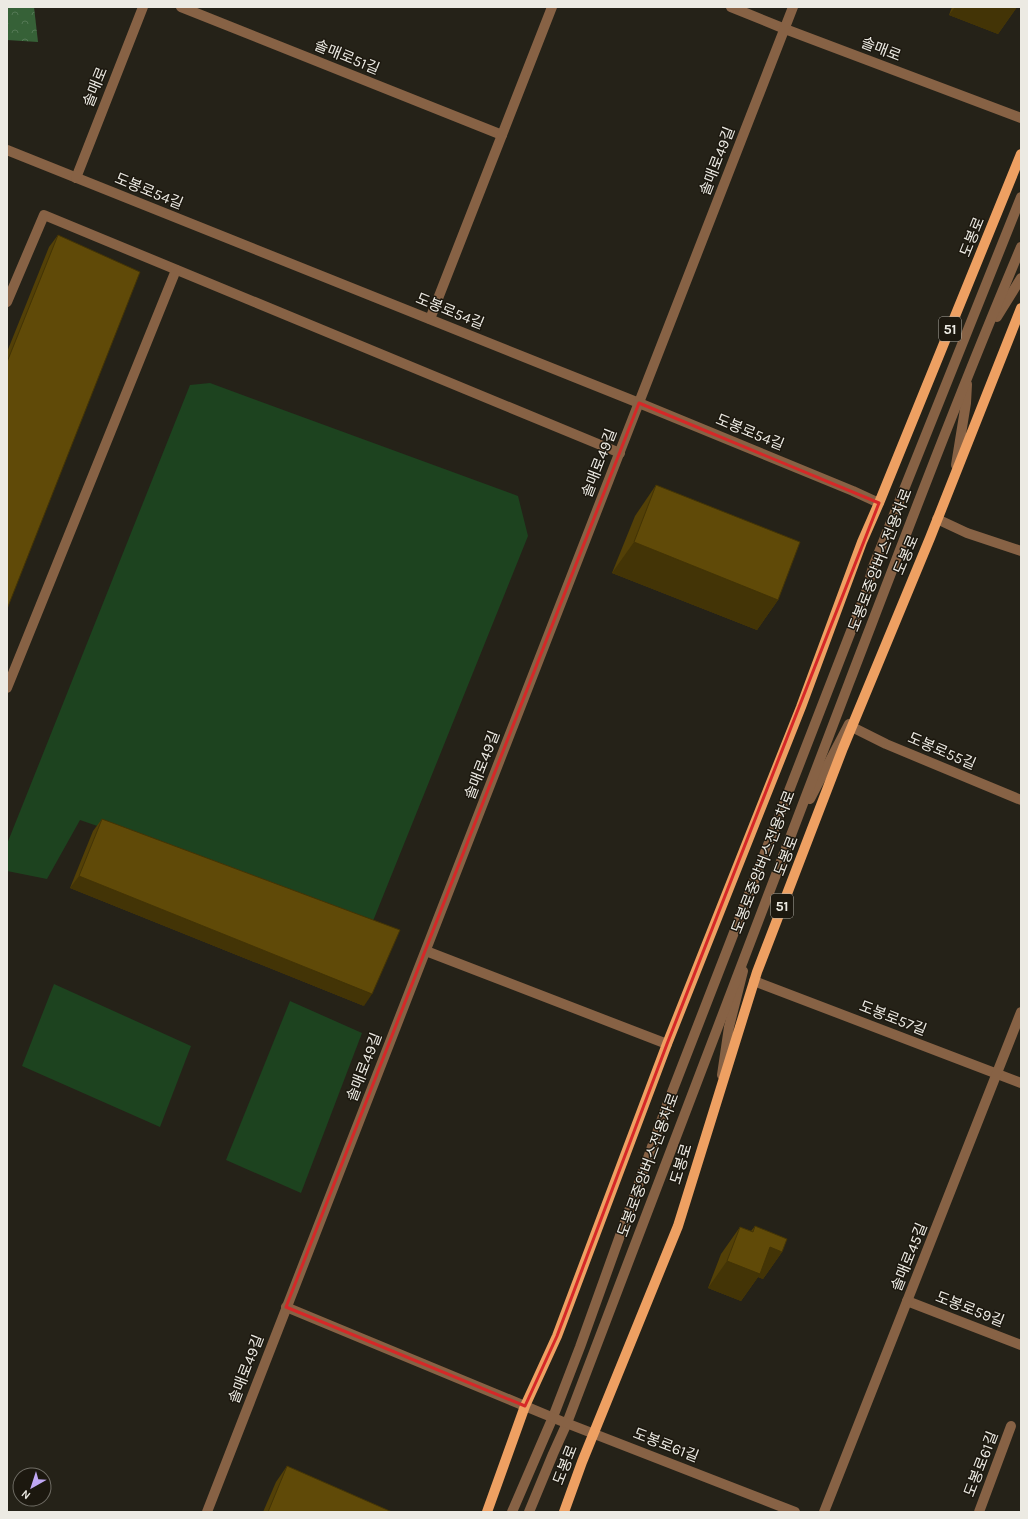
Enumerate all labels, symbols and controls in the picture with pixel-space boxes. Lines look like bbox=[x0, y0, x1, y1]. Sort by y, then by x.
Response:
street label: 솔매로 bbox=[858, 33, 904, 65]
street label: 솔매로51길 bbox=[312, 36, 382, 78]
street label: 솔매로 bbox=[79, 64, 111, 110]
street label: 솔매로49길 bbox=[696, 124, 738, 198]
street label: 도봉로54길 bbox=[112, 169, 186, 213]
street label: 도봉로 bbox=[956, 214, 988, 260]
street label: 도봉로54길 bbox=[413, 289, 487, 333]
road number: 51 bbox=[939, 317, 961, 341]
street label: 도봉로54길 bbox=[713, 410, 787, 454]
street label: 솔매로49길 bbox=[578, 426, 620, 500]
street label: 도봉로중앙버스전용차로 bbox=[844, 486, 916, 634]
street label: 도봉로 bbox=[890, 532, 922, 578]
street label: 솔매로49길 bbox=[461, 728, 503, 802]
street label: 도봉로55길 bbox=[905, 729, 979, 773]
street label: 도봉로중앙버스전용차로 bbox=[727, 788, 799, 936]
street label: 도봉로 bbox=[770, 833, 802, 879]
road number: 51 bbox=[771, 894, 793, 918]
street label: 도봉로57길 bbox=[857, 997, 929, 1039]
street label: 솔매로49길 bbox=[343, 1030, 385, 1104]
street label: 도봉로중앙버스전용차로 bbox=[614, 1091, 682, 1239]
street label: 도봉로 bbox=[666, 1142, 696, 1186]
street label: 솔매로45길 bbox=[887, 1220, 931, 1294]
street label: 도봉로59길 bbox=[933, 1288, 1007, 1330]
street label: 솔매로49길 bbox=[225, 1332, 267, 1406]
street label: 도봉로61길 bbox=[631, 1424, 701, 1466]
street label: 도봉로61길 bbox=[960, 1429, 1002, 1499]
street label: 도봉로 bbox=[549, 1442, 581, 1488]
north arrow bbox=[12, 1467, 52, 1507]
text: N bbox=[19, 1487, 33, 1502]

